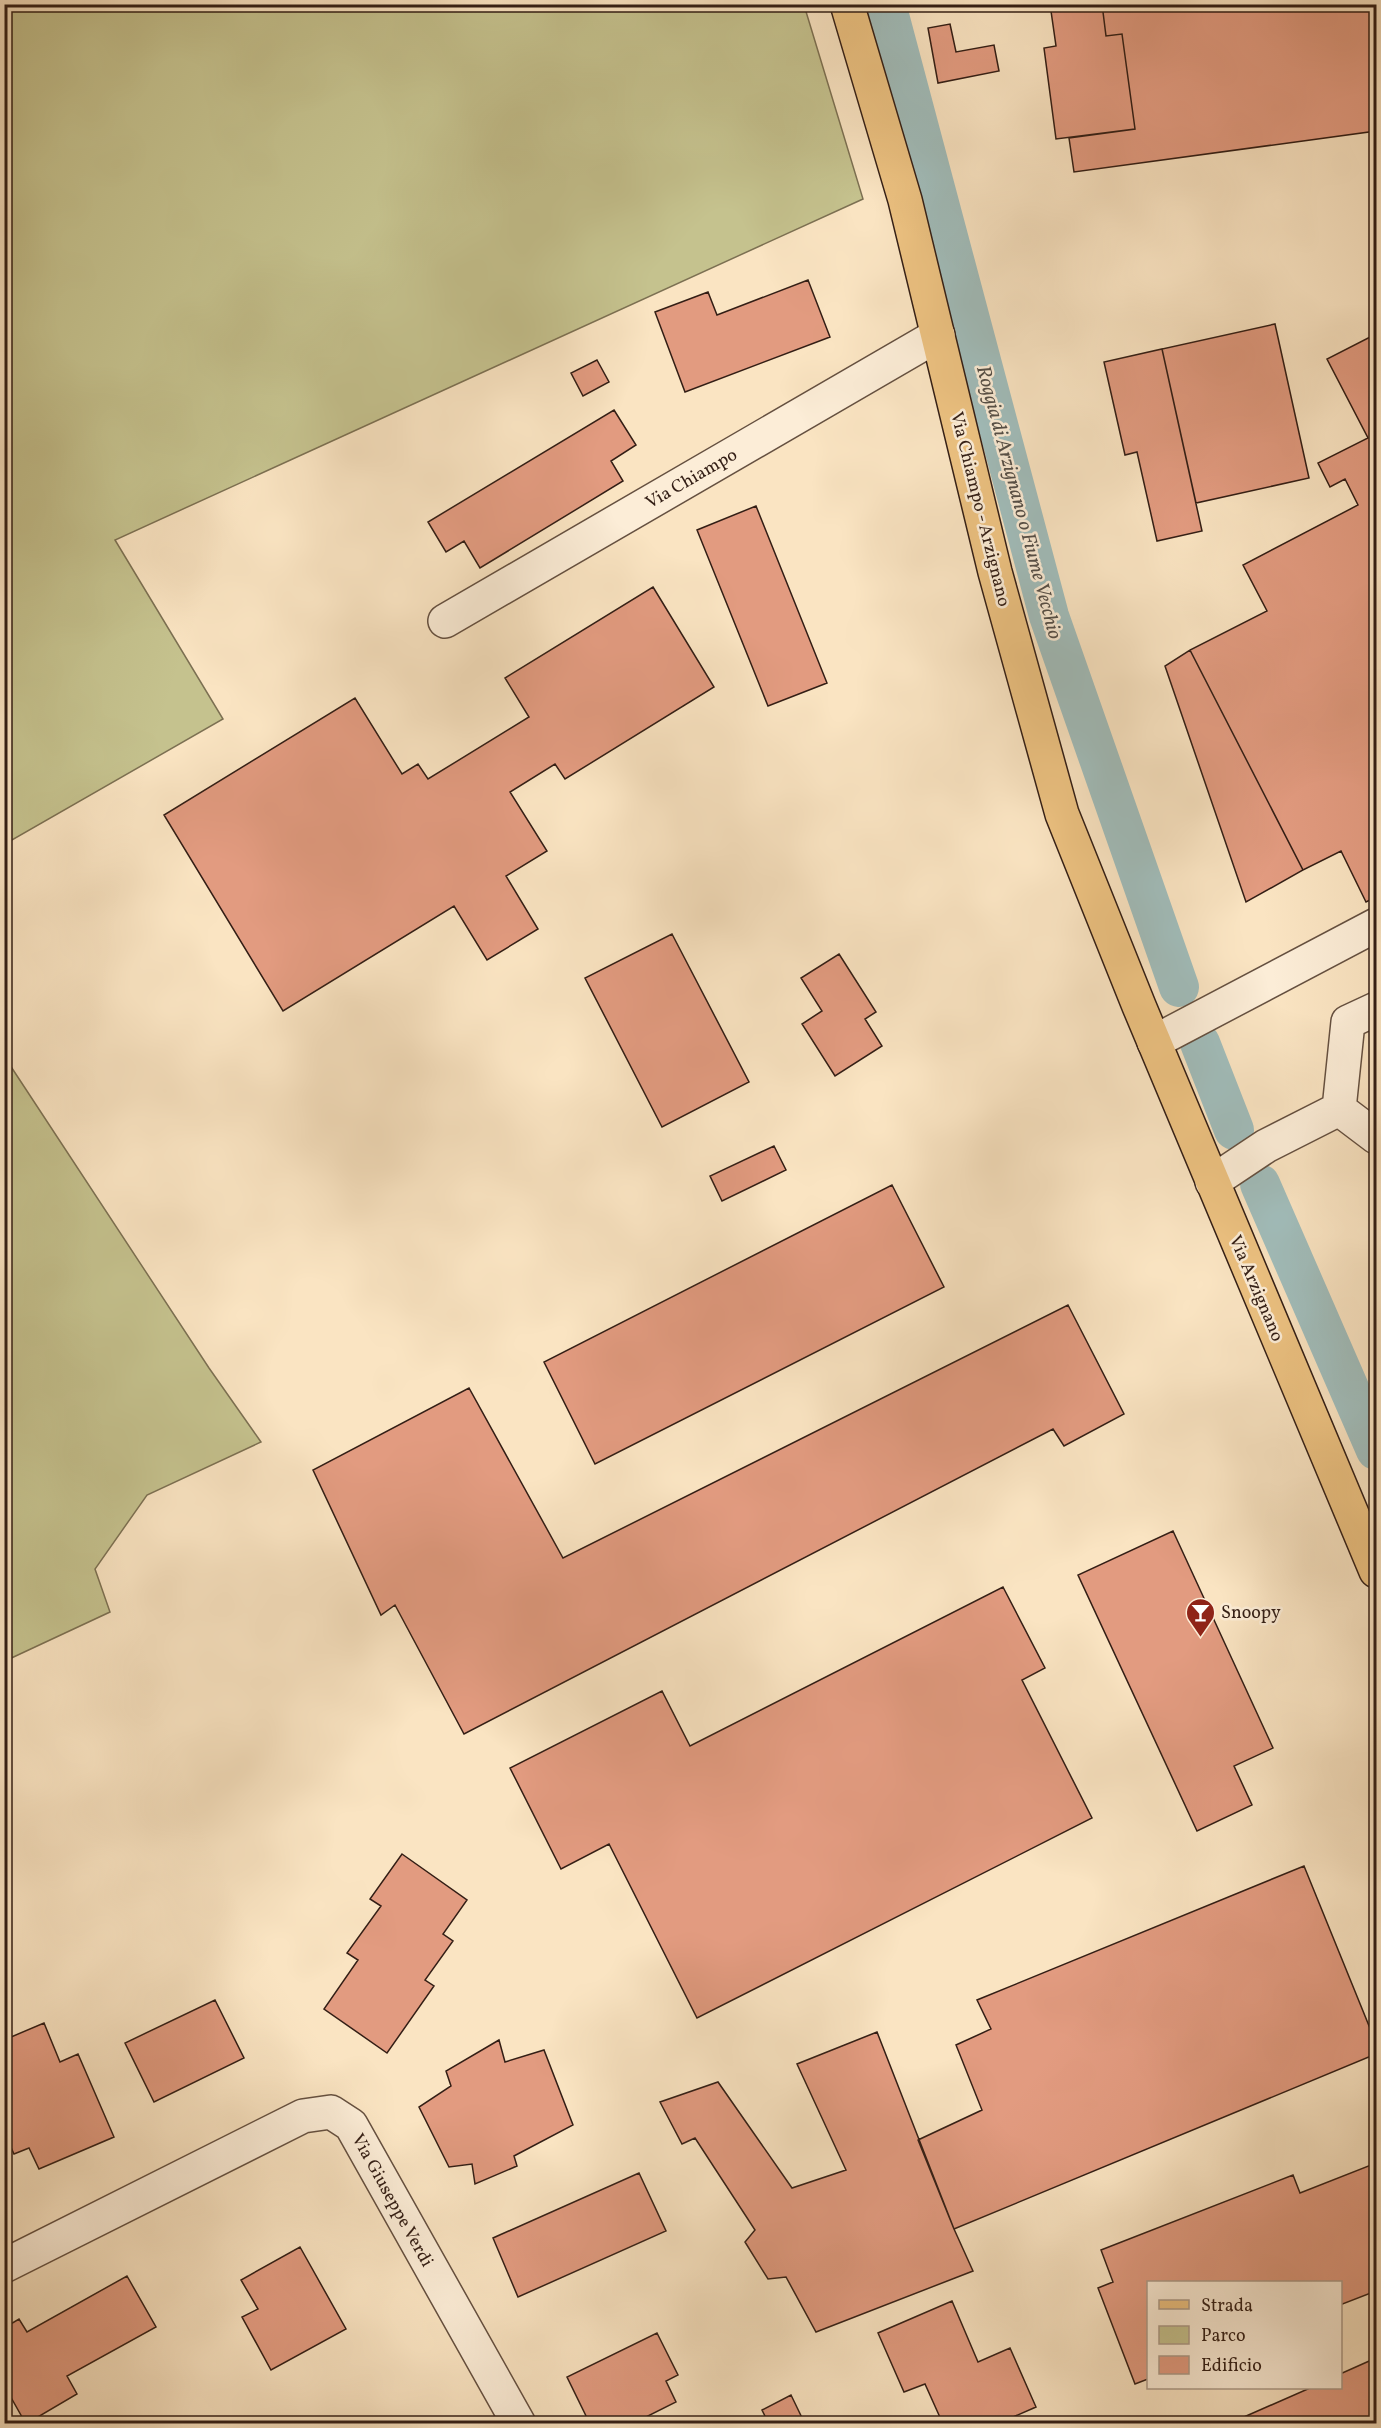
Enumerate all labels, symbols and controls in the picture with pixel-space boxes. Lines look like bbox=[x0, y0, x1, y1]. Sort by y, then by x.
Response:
water label: Roggia di Arzignano o Fiume Vecchio bbox=[968, 363, 1068, 642]
street label: Via Chiampo - Arzignano bbox=[943, 409, 1016, 609]
street label: Via Chiampo bbox=[641, 443, 742, 516]
street label: Via Arzignano bbox=[1222, 1232, 1289, 1346]
bar icon: Snoopy bbox=[1184, 1596, 1216, 1638]
place label: Snoopy bbox=[1221, 1601, 1281, 1626]
street label: Via Giuseppe Verdi bbox=[345, 2130, 439, 2272]
legend bbox=[1147, 2281, 1342, 2389]
text: Strada bbox=[1201, 2294, 1253, 2319]
text: Parco bbox=[1201, 2324, 1246, 2349]
text: Edificio bbox=[1201, 2354, 1262, 2379]

